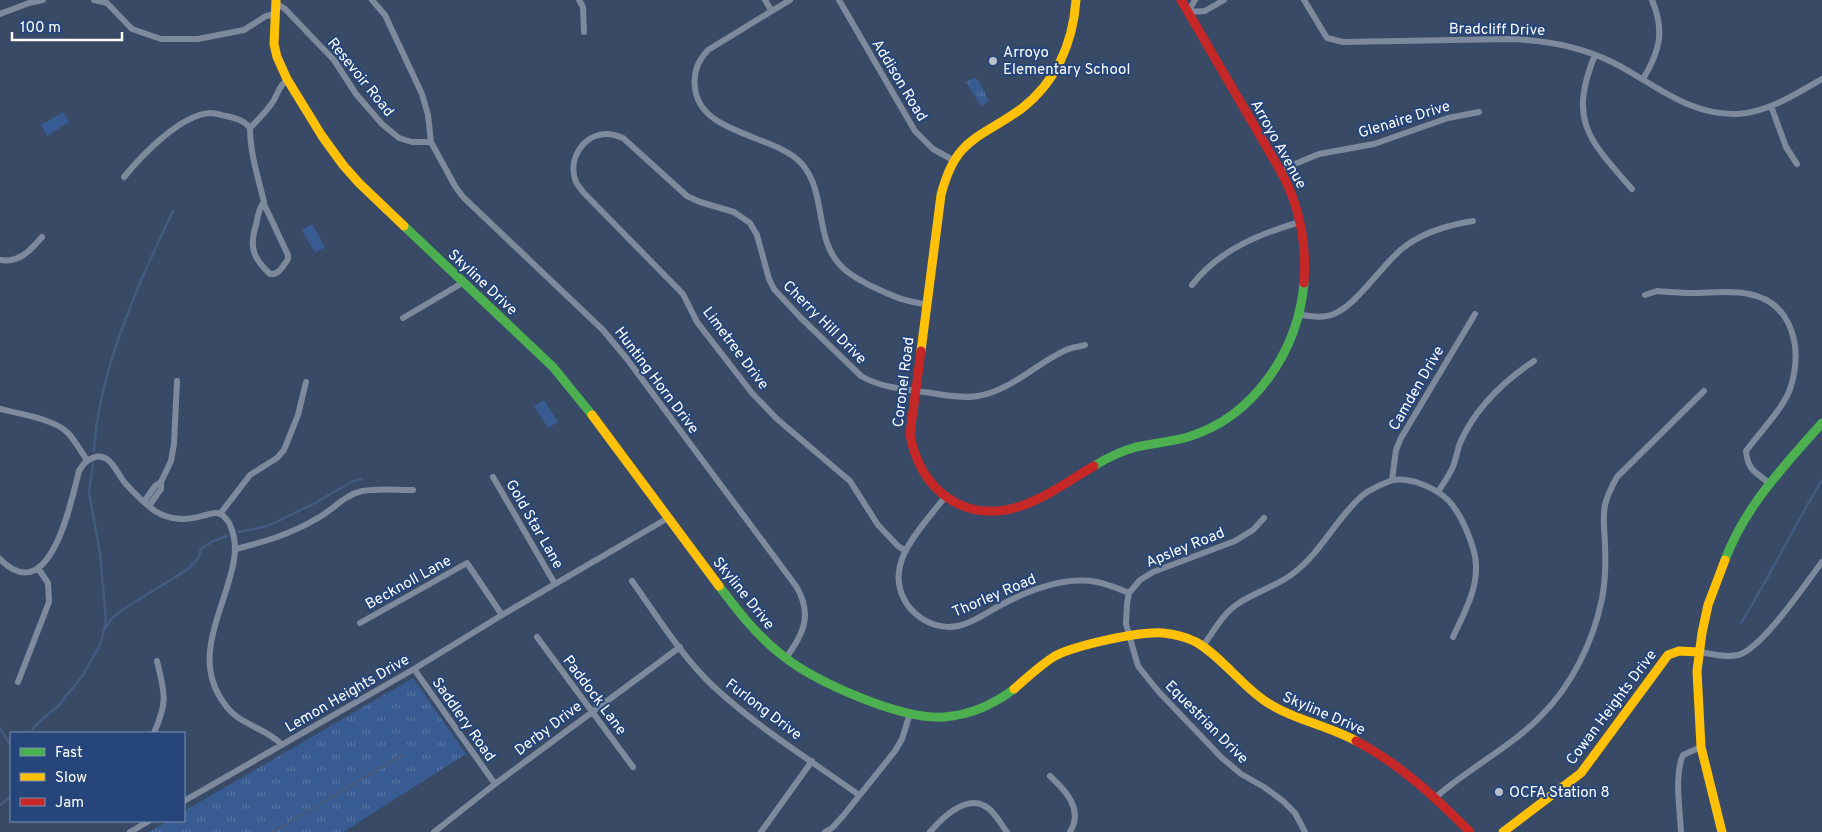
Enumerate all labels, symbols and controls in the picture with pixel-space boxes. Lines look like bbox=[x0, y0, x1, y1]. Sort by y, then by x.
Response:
scale bar bbox=[12, 10, 122, 42]
text: 100 m bbox=[20, 19, 61, 38]
street label: Bradcliff Drive bbox=[1449, 20, 1545, 41]
street label: Resevoir Road bbox=[322, 35, 397, 121]
street label: Addison Road bbox=[867, 36, 931, 125]
place label: Arroyo Elementary School bbox=[1003, 44, 1130, 80]
marker: Arroyo Elementary School bbox=[987, 55, 999, 67]
street label: Arroyo Avenue bbox=[1245, 97, 1310, 193]
street label: Glenaire Drive bbox=[1356, 97, 1453, 143]
street label: Skyline Drive bbox=[443, 246, 521, 320]
street label: Cherry Hill Drive bbox=[778, 277, 870, 369]
street label: Limetree Drive bbox=[697, 304, 772, 394]
street label: Hunting Horn Drive bbox=[609, 324, 702, 438]
street label: Coronel Road bbox=[890, 336, 919, 428]
street label: Camden Drive bbox=[1385, 343, 1449, 435]
street label: Gold Star Lane bbox=[501, 477, 567, 573]
street label: Apsley Road bbox=[1143, 524, 1228, 573]
street label: Becknoll Lane bbox=[362, 552, 455, 615]
street label: Skyline Drive bbox=[708, 554, 778, 634]
street label: Thorley Road bbox=[950, 570, 1039, 623]
street label: Cowan Heights Drive bbox=[1563, 647, 1662, 769]
street label: Lemon Heights Drive bbox=[282, 651, 413, 738]
street label: Paddock Lane bbox=[558, 652, 630, 740]
street label: Saddlery Road bbox=[427, 674, 499, 766]
street label: Furlong Drive bbox=[721, 675, 805, 745]
street label: Equestrian Drive bbox=[1160, 677, 1252, 769]
street label: Skyline Drive bbox=[1279, 688, 1368, 740]
street label: Derby Drive bbox=[511, 698, 586, 761]
legend bbox=[10, 732, 185, 822]
text: Fast bbox=[55, 744, 83, 763]
text: Slow bbox=[55, 769, 87, 788]
place label: OCFA Station 8 bbox=[1509, 784, 1610, 803]
marker: OCFA Station 8 bbox=[1493, 786, 1505, 798]
text: Jam bbox=[55, 794, 84, 813]

